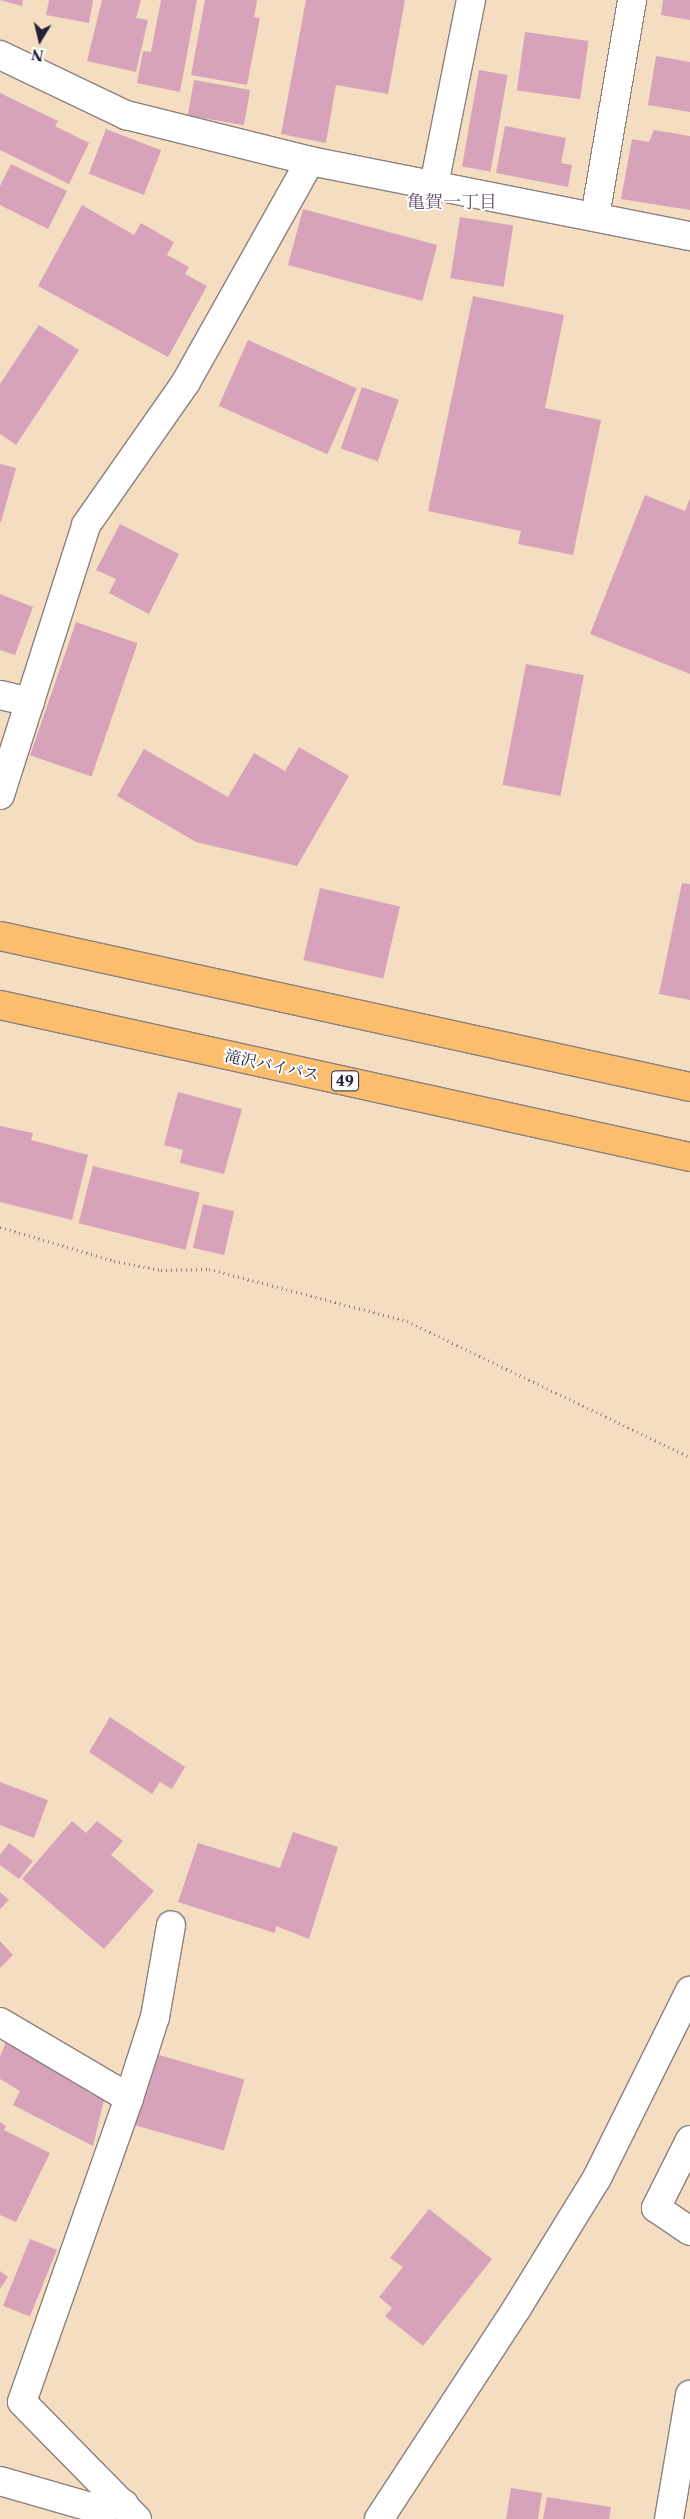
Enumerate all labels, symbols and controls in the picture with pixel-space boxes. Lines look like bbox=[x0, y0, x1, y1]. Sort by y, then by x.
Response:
north arrow bbox=[15, 15, 65, 65]
text: N bbox=[30, 45, 45, 65]
district label: 亀賀一丁目 bbox=[407, 191, 497, 213]
street label: 滝沢バイパス bbox=[223, 1046, 321, 1084]
road number: 49 bbox=[330, 1068, 360, 1094]

